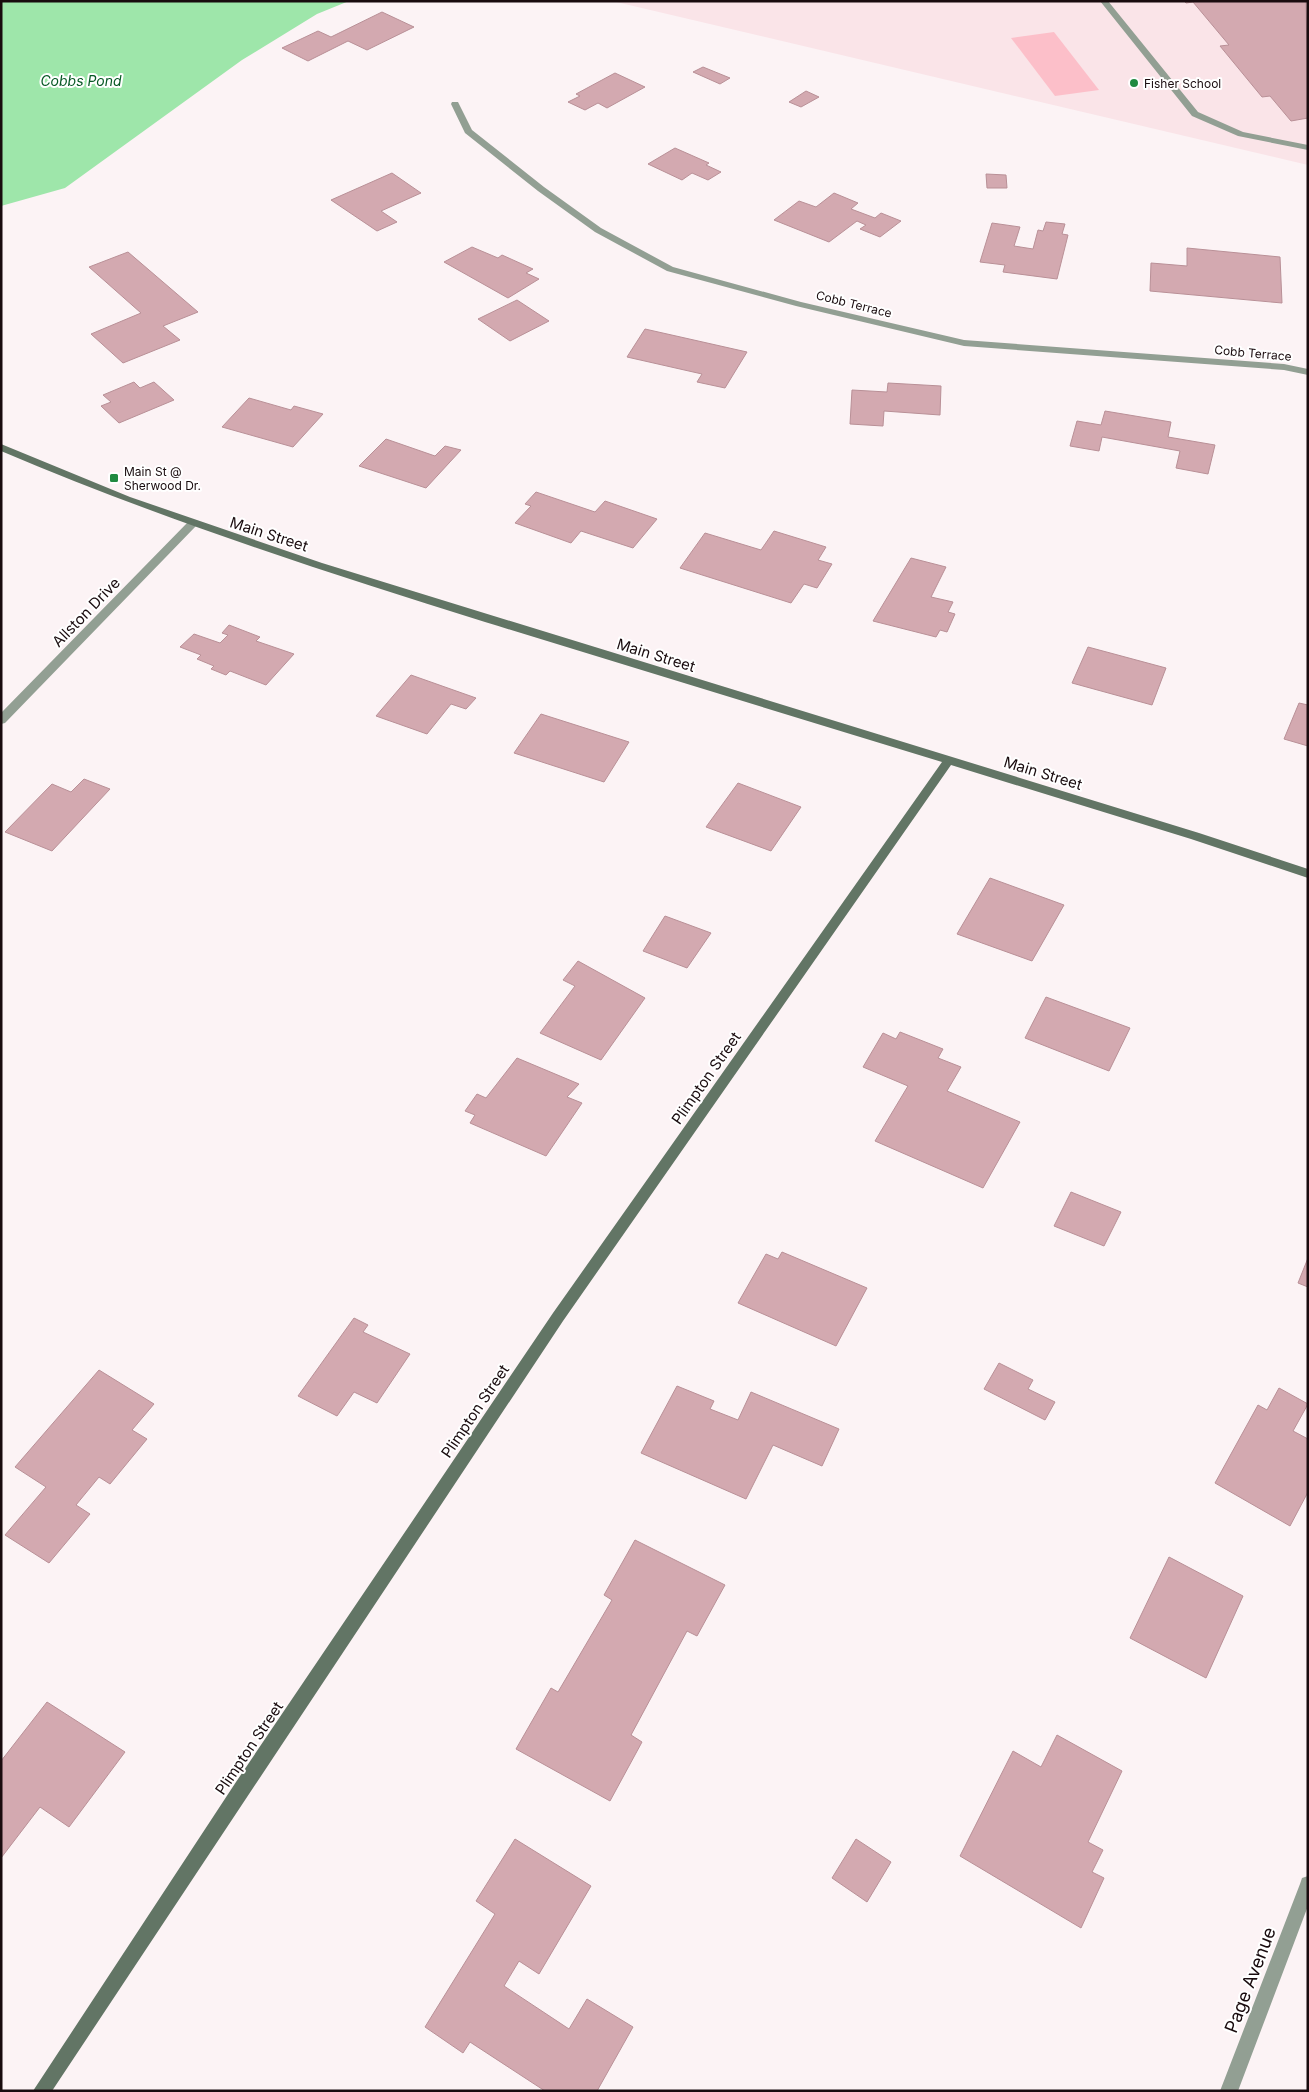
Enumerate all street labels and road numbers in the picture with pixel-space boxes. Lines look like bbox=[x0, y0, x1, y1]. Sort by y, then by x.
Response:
street label: Cobb Terrace bbox=[815, 287, 893, 321]
street label: Cobb Terrace bbox=[1214, 342, 1292, 364]
street label: Main Street bbox=[228, 512, 311, 556]
street label: Allston Drive bbox=[48, 573, 124, 651]
street label: Main Street bbox=[614, 634, 698, 676]
street label: Main Street bbox=[1001, 752, 1085, 794]
street label: Plimpton Street bbox=[667, 1028, 745, 1128]
street label: Plimpton Street bbox=[437, 1361, 513, 1461]
street label: Plimpton Street bbox=[211, 1698, 287, 1798]
street label: Page Avenue bbox=[1220, 1924, 1280, 2036]

